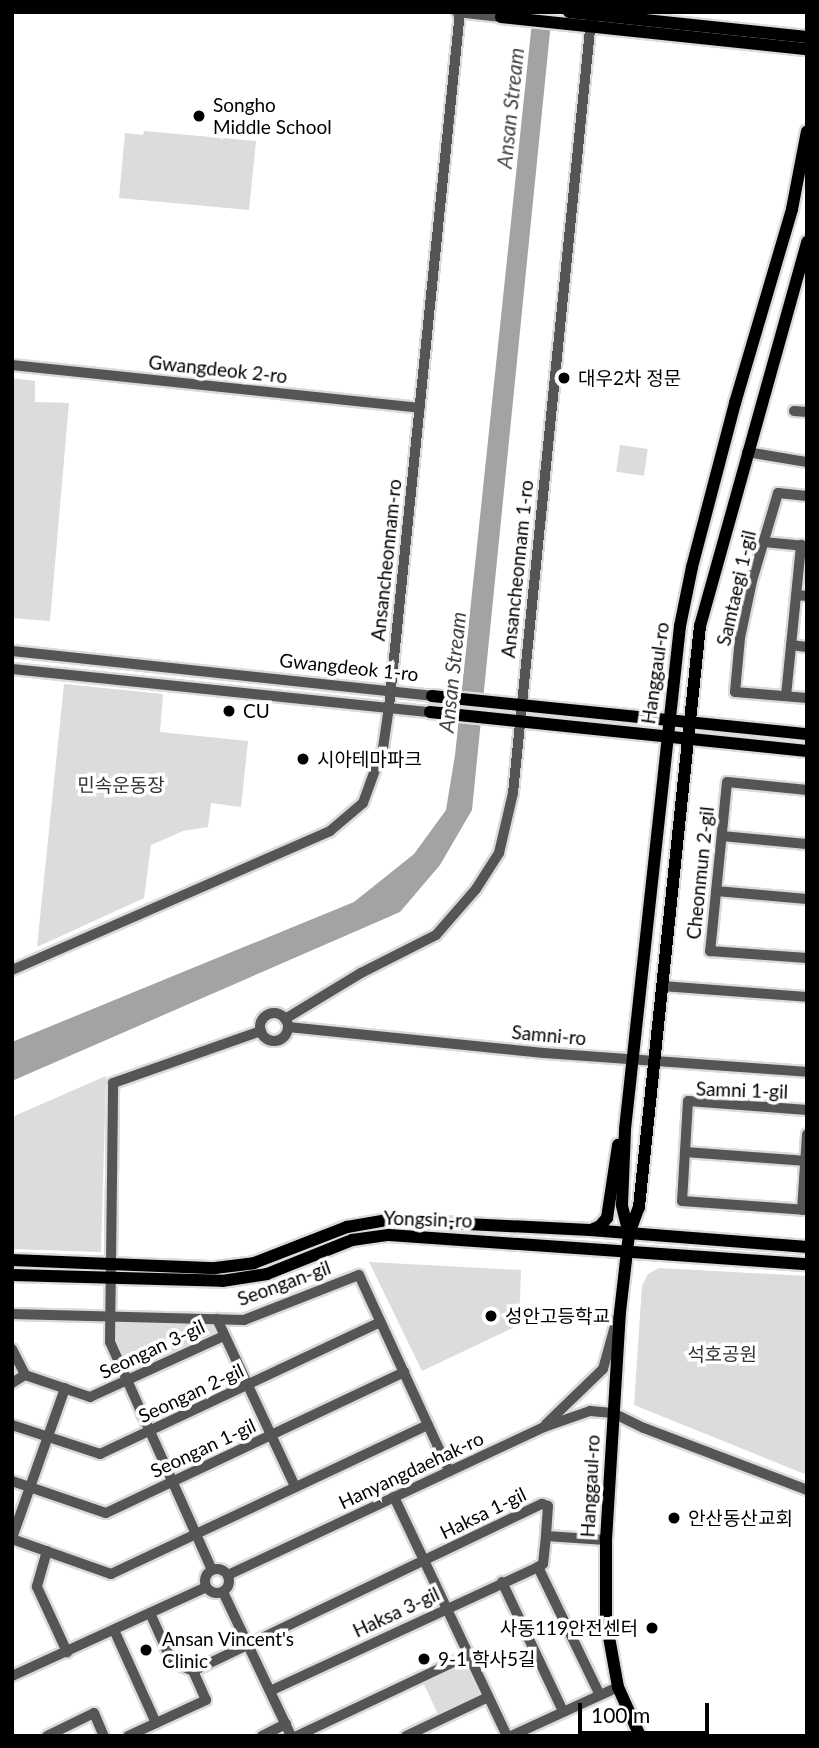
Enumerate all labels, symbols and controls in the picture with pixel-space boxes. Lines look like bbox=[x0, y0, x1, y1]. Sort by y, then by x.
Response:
water label: Ansan Stream bbox=[491, 46, 529, 170]
place label: Songho Middle School bbox=[213, 94, 332, 138]
marker: Songho Middle School bbox=[191, 108, 207, 124]
street label: Gwangdeok 2-ro bbox=[147, 350, 289, 388]
place label: 대우2차 정문 bbox=[578, 367, 681, 389]
marker: 대우2차 정문 bbox=[556, 370, 572, 386]
street label: Ansancheonnam-ro bbox=[366, 478, 406, 642]
street label: Ansancheonnam 1-ro bbox=[496, 479, 538, 659]
street label: Samtaegi 1-gil bbox=[712, 528, 760, 648]
water label: Ansan Stream bbox=[433, 610, 471, 734]
street label: Hanggaul-ro bbox=[637, 620, 673, 726]
street label: Gwangdeok 1-ro bbox=[278, 648, 420, 686]
place label: CU bbox=[243, 700, 270, 722]
marker: CU bbox=[221, 703, 237, 719]
place label: 시아테마파크 bbox=[317, 748, 422, 770]
marker: 시아테마파크 bbox=[295, 751, 311, 767]
park label: 민속운동장 bbox=[77, 774, 165, 796]
street label: Cheonmun 2-gil bbox=[682, 805, 718, 941]
street label: Samni-ro bbox=[511, 1020, 587, 1050]
street label: Samni 1-gil bbox=[695, 1077, 789, 1103]
street label: Yongsin-ro bbox=[383, 1206, 473, 1232]
street label: Seongan-gil bbox=[234, 1256, 334, 1310]
place label: 성안고등학교 bbox=[505, 1305, 610, 1327]
marker: 성안고등학교 bbox=[483, 1308, 499, 1324]
street label: Seongan 3-gil bbox=[96, 1315, 208, 1383]
park label: 석호공원 bbox=[687, 1343, 757, 1365]
street label: Seongan 2-gil bbox=[135, 1359, 247, 1427]
street label: Seongan 1-gil bbox=[147, 1414, 259, 1482]
street label: Hanyangdaehak-ro bbox=[335, 1426, 487, 1514]
street label: Hanggaul-ro bbox=[576, 1434, 604, 1538]
street label: Haksa 1-gil bbox=[436, 1482, 530, 1544]
place label: 안산동산교회 bbox=[688, 1507, 793, 1529]
marker: 안산동산교회 bbox=[666, 1510, 682, 1526]
street label: Haksa 3-gil bbox=[349, 1582, 443, 1642]
place label: 사동119안전센터 bbox=[500, 1617, 638, 1639]
marker: 사동119안전센터 bbox=[644, 1620, 660, 1636]
place label: Ansan Vincent's Clinic bbox=[162, 1628, 295, 1672]
marker: Ansan Vincent's Clinic bbox=[136, 1640, 156, 1660]
place label: 9-1 학사5길 bbox=[438, 1648, 535, 1670]
marker: 9-1 학사5길 bbox=[416, 1651, 432, 1667]
scale bar bbox=[581, 1688, 712, 1732]
text: 100 m bbox=[591, 1702, 650, 1727]

